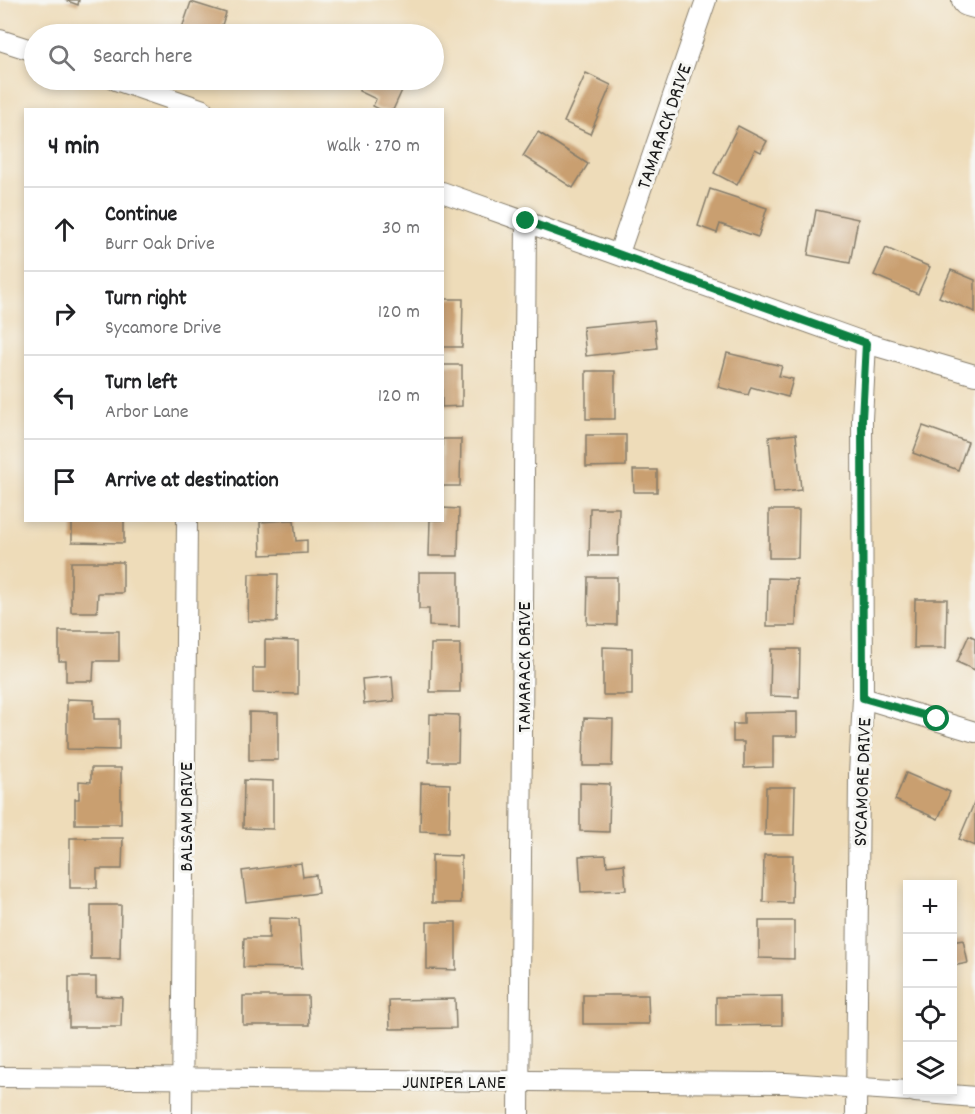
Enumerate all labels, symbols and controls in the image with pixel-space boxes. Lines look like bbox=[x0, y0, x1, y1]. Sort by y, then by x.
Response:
search box bbox=[24, 24, 444, 90]
icon: search bbox=[45, 41, 78, 74]
text: Search here bbox=[93, 42, 192, 73]
street label: TAMARACK DRIVE bbox=[631, 61, 700, 193]
text: 4 min bbox=[48, 129, 99, 166]
text: Walk · 270 m bbox=[327, 133, 420, 161]
text: Continue bbox=[105, 200, 177, 231]
route end bbox=[512, 207, 538, 233]
icon: ahead bbox=[48, 213, 81, 246]
text: 30 m bbox=[382, 215, 420, 243]
text: Burr Oak Drive bbox=[105, 231, 215, 259]
text: Turn right bbox=[105, 284, 187, 315]
icon: right bbox=[48, 297, 81, 330]
text: 120 m bbox=[378, 299, 420, 327]
text: Sycamore Drive bbox=[105, 315, 221, 343]
text: Turn left bbox=[105, 368, 177, 399]
icon: left bbox=[48, 381, 81, 414]
text: 120 m bbox=[378, 383, 420, 411]
text: Arbor Lane bbox=[105, 399, 189, 427]
icon: arrive bbox=[48, 465, 81, 498]
text: Arrive at destination bbox=[105, 466, 279, 497]
street label: TAMARACK DRIVE bbox=[512, 602, 540, 732]
route start bbox=[923, 705, 949, 731]
street label: SYCAMORE DRIVE bbox=[848, 717, 880, 847]
street label: BALSAM DRIVE bbox=[174, 762, 202, 872]
map controls bbox=[903, 880, 957, 1096]
button: + bbox=[903, 880, 957, 934]
button: − bbox=[903, 934, 957, 988]
button: locate bbox=[903, 988, 957, 1042]
button: layers bbox=[903, 1042, 957, 1096]
street label: JUNIPER LANE bbox=[402, 1070, 506, 1098]

